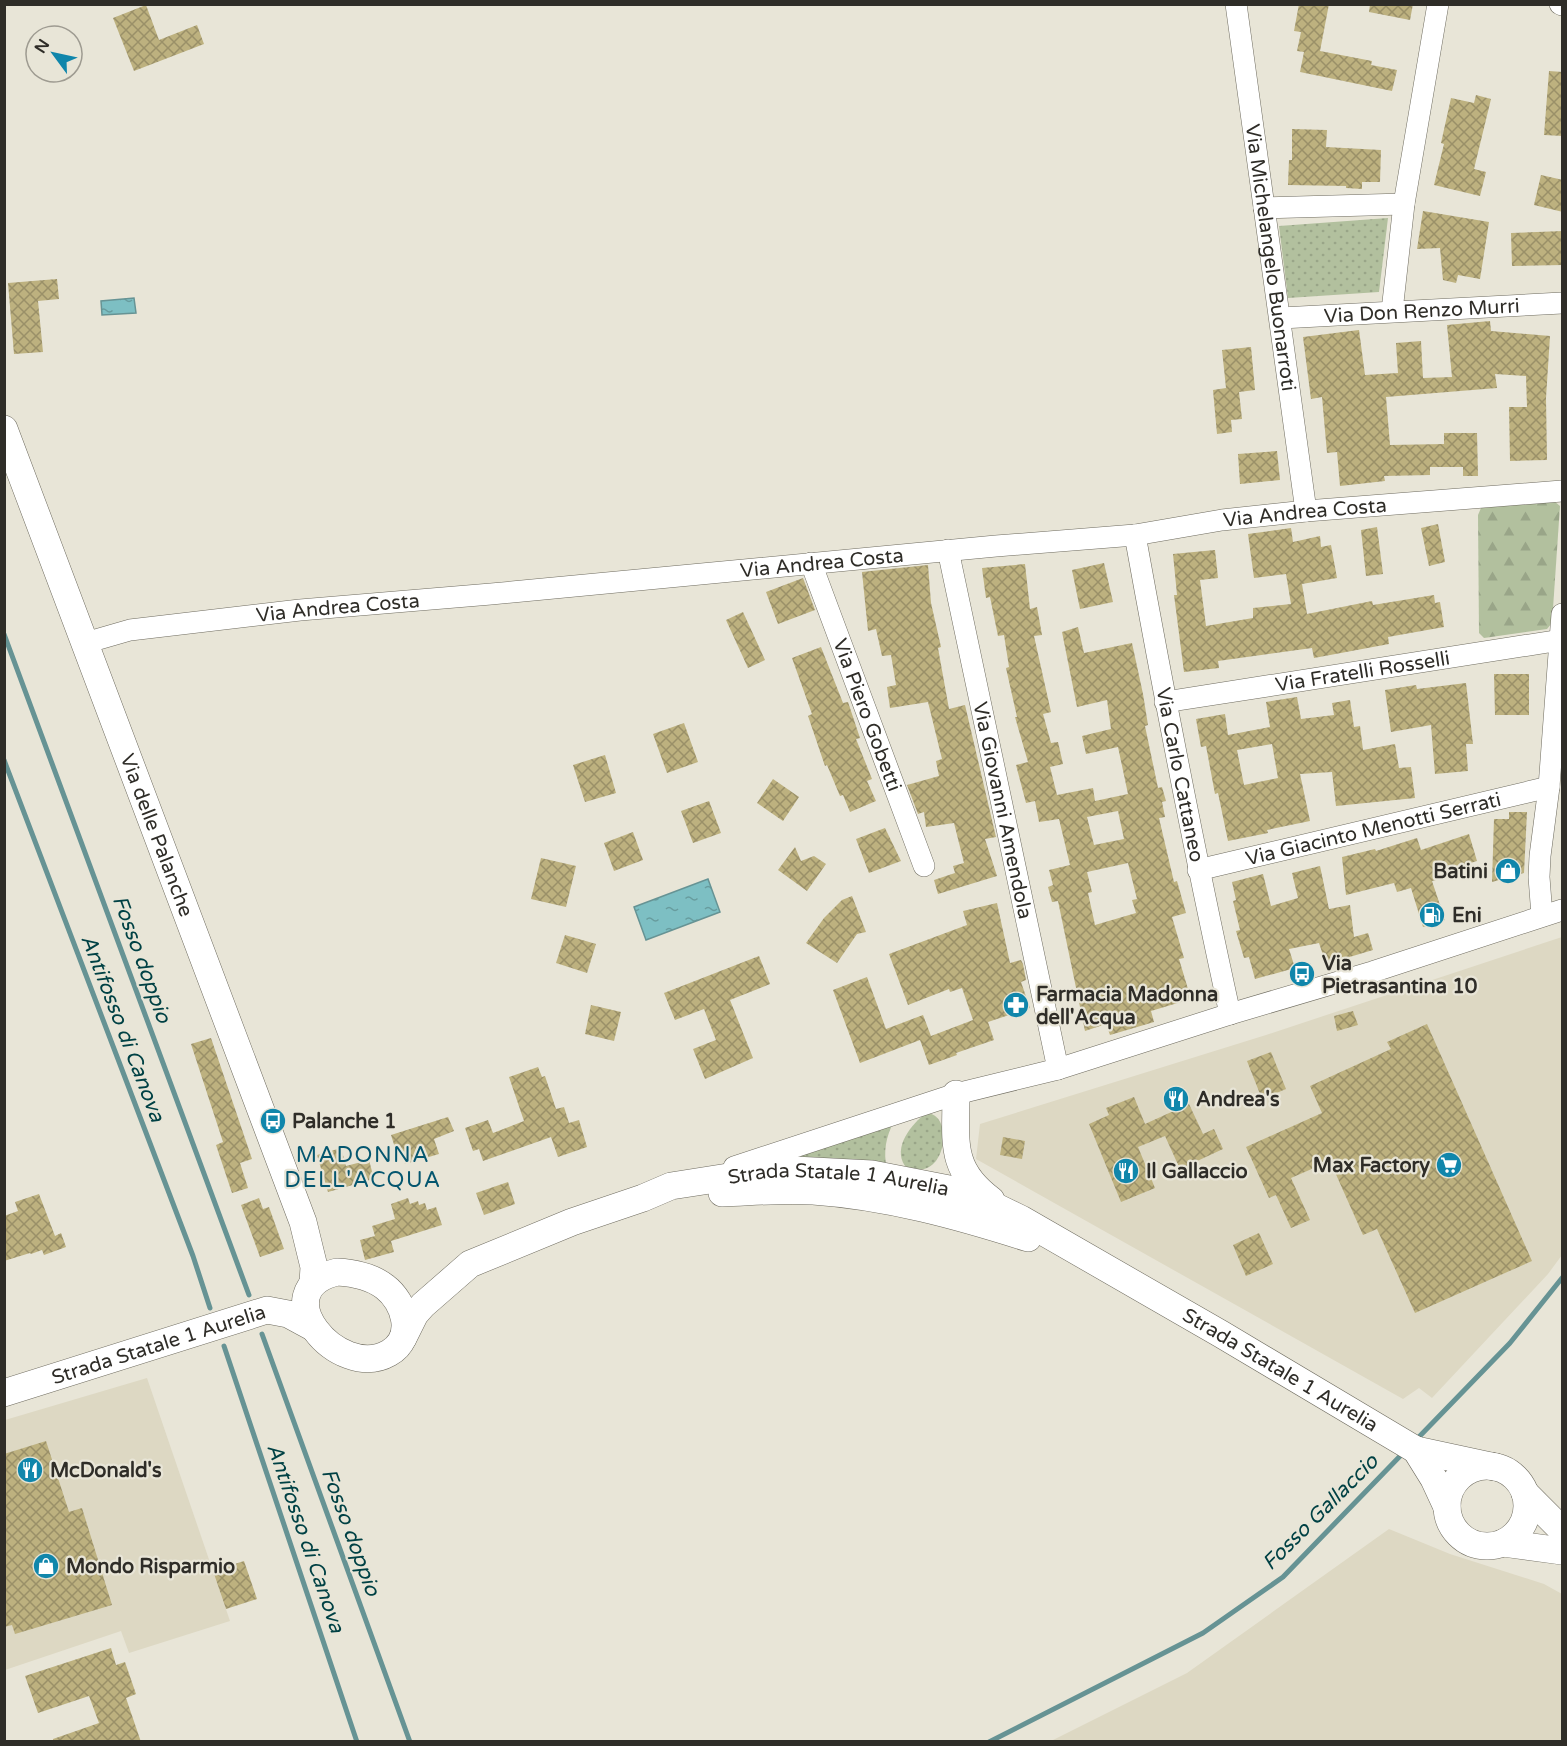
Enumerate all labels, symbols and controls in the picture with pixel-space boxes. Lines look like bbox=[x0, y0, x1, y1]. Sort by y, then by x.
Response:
north arrow bbox=[24, 24, 84, 84]
text: N bbox=[30, 36, 54, 57]
street label: Via Michelangelo Buonarroti bbox=[1240, 123, 1300, 393]
street label: Via Don Renzo Murri bbox=[1323, 294, 1520, 329]
street label: Via Andrea Costa bbox=[1222, 494, 1388, 533]
street label: Via Andrea Costa bbox=[739, 544, 905, 583]
street label: Via Andrea Costa bbox=[255, 589, 421, 628]
street label: Via Piero Gobetti bbox=[827, 636, 906, 795]
street label: Via Fratelli Rosselli bbox=[1274, 647, 1452, 698]
street label: Via Carlo Cattaneo bbox=[1151, 686, 1208, 864]
street label: Via Giovanni Amendola bbox=[967, 700, 1037, 921]
street label: Via delle Palanche bbox=[115, 751, 198, 920]
street label: Via Giacinto Menotti Serrati bbox=[1243, 788, 1504, 871]
shop icon: Batini bbox=[1493, 856, 1523, 886]
place label: Batini bbox=[1433, 860, 1488, 884]
water label: Fosso doppio bbox=[107, 892, 177, 1027]
fuel station icon: Eni bbox=[1417, 900, 1447, 930]
place label: Eni bbox=[1452, 904, 1482, 928]
water label: Antifosso di Canova bbox=[75, 931, 170, 1126]
place label: Via Pietrasantina 10 bbox=[1322, 952, 1478, 999]
bus stop icon: Via Pietrasantina 10 bbox=[1287, 959, 1317, 989]
place label: Farmacia Madonna dell'Acqua bbox=[1036, 983, 1218, 1030]
pharmacy icon: Farmacia Madonna dell'Acqua bbox=[1001, 990, 1031, 1020]
restaurant icon: Andrea's bbox=[1161, 1084, 1191, 1114]
place label: Andrea's bbox=[1196, 1088, 1280, 1112]
bus stop icon: Palanche 1 bbox=[258, 1106, 288, 1136]
place label: Palanche 1 bbox=[292, 1110, 396, 1134]
district label: MADONNA DELL'ACQUA bbox=[284, 1142, 442, 1193]
supermarket icon: Max Factory bbox=[1434, 1150, 1464, 1180]
place label: Max Factory bbox=[1313, 1154, 1430, 1178]
restaurant icon: Il Gallaccio bbox=[1111, 1156, 1141, 1186]
street label: Strada Statale 1 Aurelia bbox=[726, 1159, 951, 1202]
place label: Il Gallaccio bbox=[1146, 1160, 1248, 1184]
street label: Strada Statale 1 Aurelia bbox=[49, 1300, 269, 1390]
street label: Strada Statale 1 Aurelia bbox=[1178, 1304, 1382, 1438]
water label: Antifosso di Canova bbox=[261, 1440, 350, 1637]
water label: Fosso Gallaccio bbox=[1257, 1448, 1384, 1575]
restaurant icon: McDonald's bbox=[15, 1455, 45, 1485]
place label: McDonald's bbox=[50, 1459, 162, 1483]
water label: Fosso doppio bbox=[316, 1465, 386, 1600]
shop icon: Mondo Risparmio bbox=[31, 1551, 61, 1581]
place label: Mondo Risparmio bbox=[66, 1555, 235, 1579]

